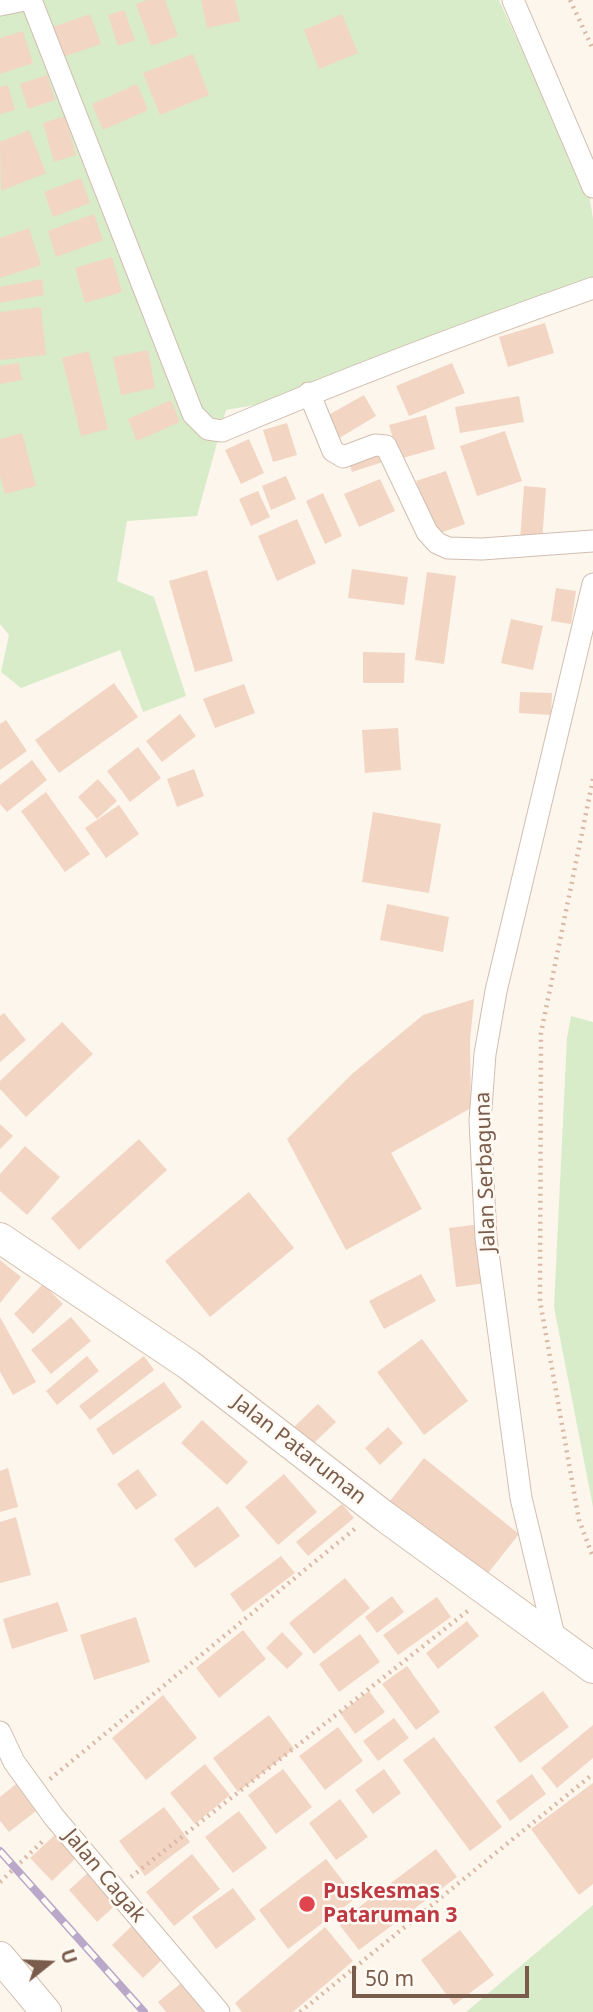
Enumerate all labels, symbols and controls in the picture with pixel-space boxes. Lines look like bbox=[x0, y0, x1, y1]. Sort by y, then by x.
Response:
street label: Jalan Serbaguna bbox=[471, 1091, 501, 1253]
street label: Jalan Pataruman bbox=[227, 1390, 371, 1510]
street label: Jalan Cagak bbox=[58, 1824, 150, 1928]
place label: Puskesmas Pataruman 3 bbox=[323, 1879, 458, 1929]
marker: Puskesmas Pataruman 3 bbox=[297, 1894, 317, 1914]
north arrow bbox=[14, 1928, 84, 1998]
text: U bbox=[54, 1946, 84, 1967]
scale bar bbox=[355, 1952, 532, 1996]
text: 50 m bbox=[365, 1964, 414, 1992]

